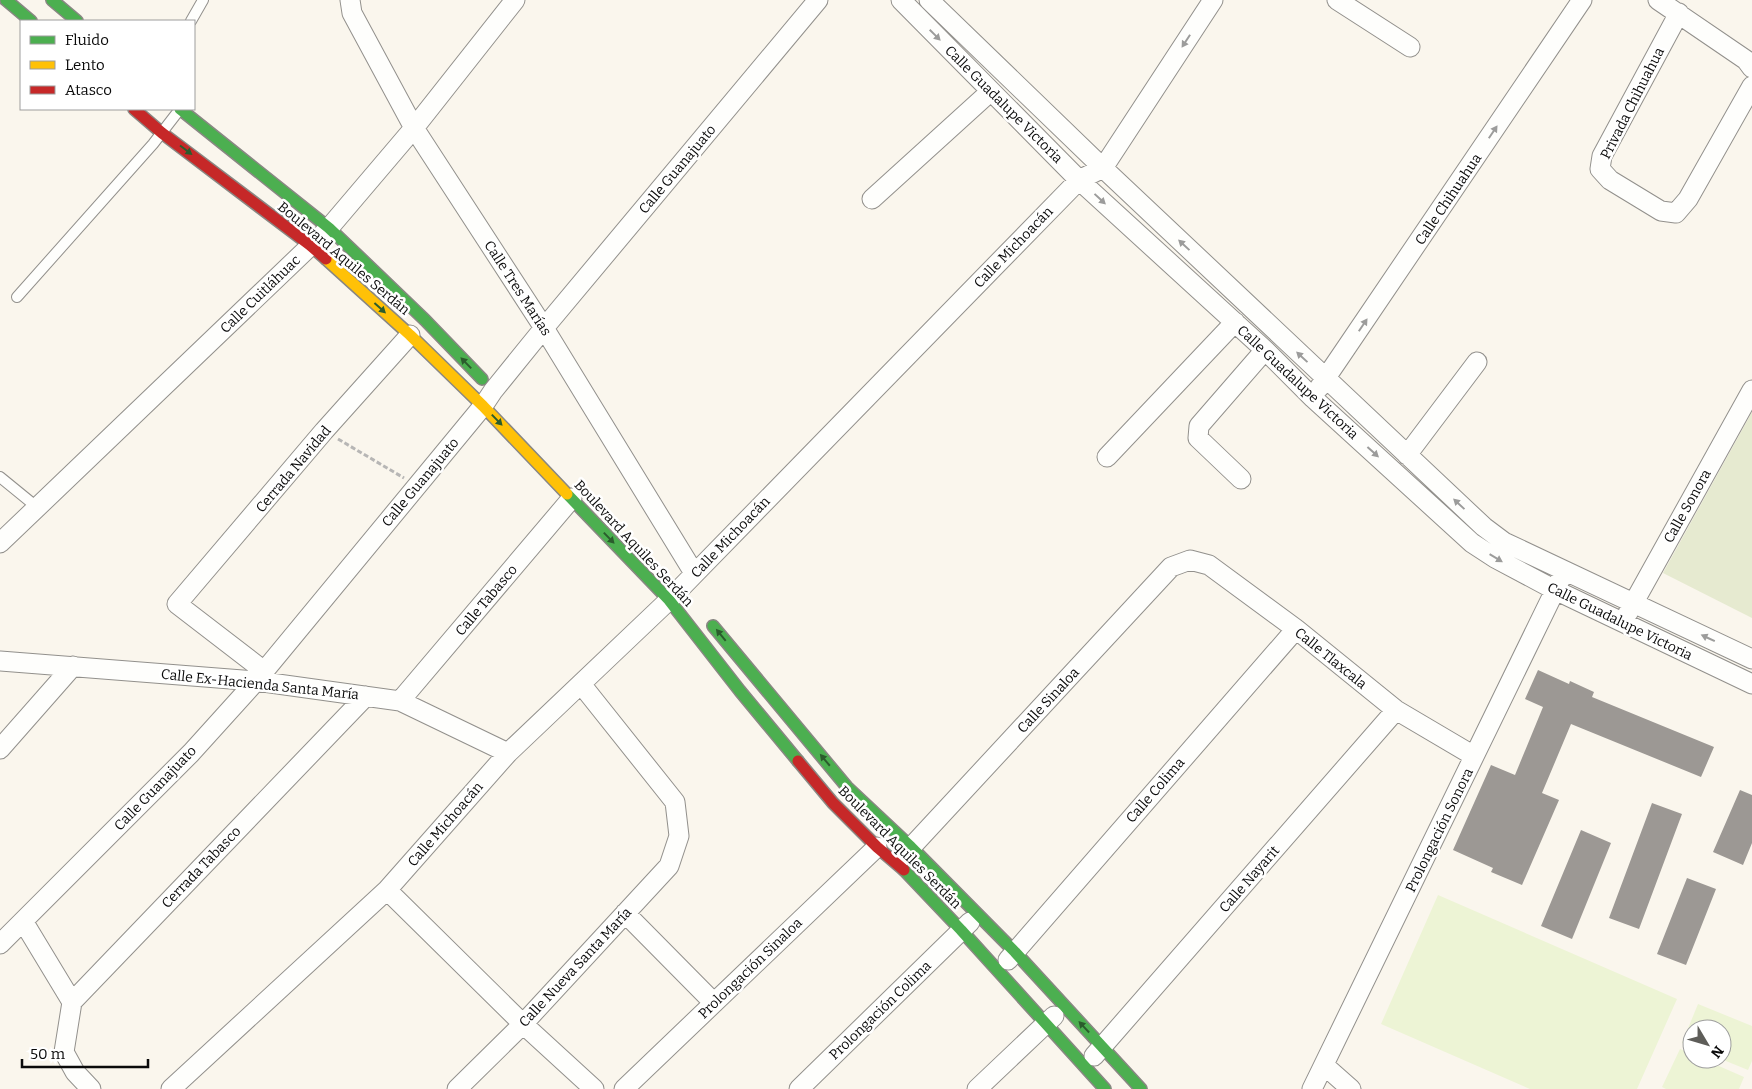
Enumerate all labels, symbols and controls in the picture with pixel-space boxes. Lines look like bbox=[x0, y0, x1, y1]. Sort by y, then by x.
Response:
legend bbox=[20, 20, 195, 110]
one-way arrow bbox=[929, 28, 941, 40]
text: Fluido bbox=[65, 31, 109, 49]
one-way arrow bbox=[1181, 34, 1191, 48]
street label: Calle Guadalupe Victoria bbox=[941, 42, 1066, 167]
street label: Privada Chihuahua bbox=[1597, 44, 1668, 162]
text: Lento bbox=[65, 56, 105, 74]
text: Atasco bbox=[65, 81, 112, 99]
street label: Calle Guanajuato bbox=[635, 121, 720, 217]
one-way arrow bbox=[1488, 125, 1498, 139]
one-way arrow bbox=[179, 145, 192, 156]
street label: Calle Chihuahua bbox=[1412, 150, 1485, 248]
one-way arrow bbox=[1093, 193, 1106, 204]
street label: Boulevard Aquiles Serdán bbox=[274, 198, 413, 319]
street label: Calle Michoacán bbox=[970, 203, 1057, 292]
street label: Calle Tres Marías bbox=[480, 238, 555, 339]
one-way arrow bbox=[1178, 239, 1190, 251]
street label: Calle Cuitláhuac bbox=[217, 252, 304, 337]
one-way arrow bbox=[373, 302, 386, 313]
one-way arrow bbox=[1358, 318, 1368, 331]
street label: Calle Guadalupe Victoria bbox=[1234, 322, 1362, 443]
one-way arrow bbox=[1296, 351, 1308, 363]
one-way arrow bbox=[460, 358, 472, 370]
one-way arrow bbox=[491, 414, 503, 426]
street label: Cerrada Navidad bbox=[252, 422, 335, 516]
street label: Calle Guanajuato bbox=[378, 434, 463, 530]
one-way arrow bbox=[1366, 446, 1378, 458]
street label: Calle Sonora bbox=[1660, 466, 1715, 546]
street label: Boulevard Aquiles Serdán bbox=[571, 477, 697, 610]
street label: Calle Michoacán bbox=[687, 493, 774, 582]
one-way arrow bbox=[1452, 498, 1465, 509]
one-way arrow bbox=[603, 531, 615, 543]
one-way arrow bbox=[1489, 554, 1502, 563]
street label: Calle Tabasco bbox=[452, 561, 521, 639]
street label: Calle Guadalupe Victoria bbox=[1544, 579, 1695, 664]
street label: Calle Tlaxcala bbox=[1291, 624, 1370, 693]
one-way arrow bbox=[715, 629, 726, 642]
one-way arrow bbox=[1701, 634, 1715, 642]
street label: Calle Sinaloa bbox=[1014, 664, 1083, 737]
street label: Calle Ex-Hacienda Santa María bbox=[160, 666, 360, 703]
street label: Calle Guanajuato bbox=[111, 743, 200, 834]
one-way arrow bbox=[819, 754, 830, 767]
street label: Calle Colima bbox=[1122, 754, 1189, 826]
street label: Prolongación Sonora bbox=[1402, 765, 1477, 895]
street label: Calle Michoacán bbox=[404, 779, 487, 870]
street label: Boulevard Aquiles Serdán bbox=[835, 782, 965, 912]
street label: Cerrada Tabasco bbox=[158, 823, 245, 912]
street label: Calle Nayarit bbox=[1216, 842, 1283, 916]
street label: Calle Nueva Santa María bbox=[516, 904, 635, 1031]
street label: Prolongación Sinaloa bbox=[695, 914, 806, 1022]
street label: Prolongación Colima bbox=[826, 957, 935, 1063]
north arrow bbox=[1682, 1019, 1732, 1069]
one-way arrow bbox=[1078, 1021, 1090, 1033]
scale bar bbox=[22, 1036, 149, 1068]
text: N bbox=[1707, 1042, 1727, 1061]
text: 50 m bbox=[30, 1045, 66, 1063]

